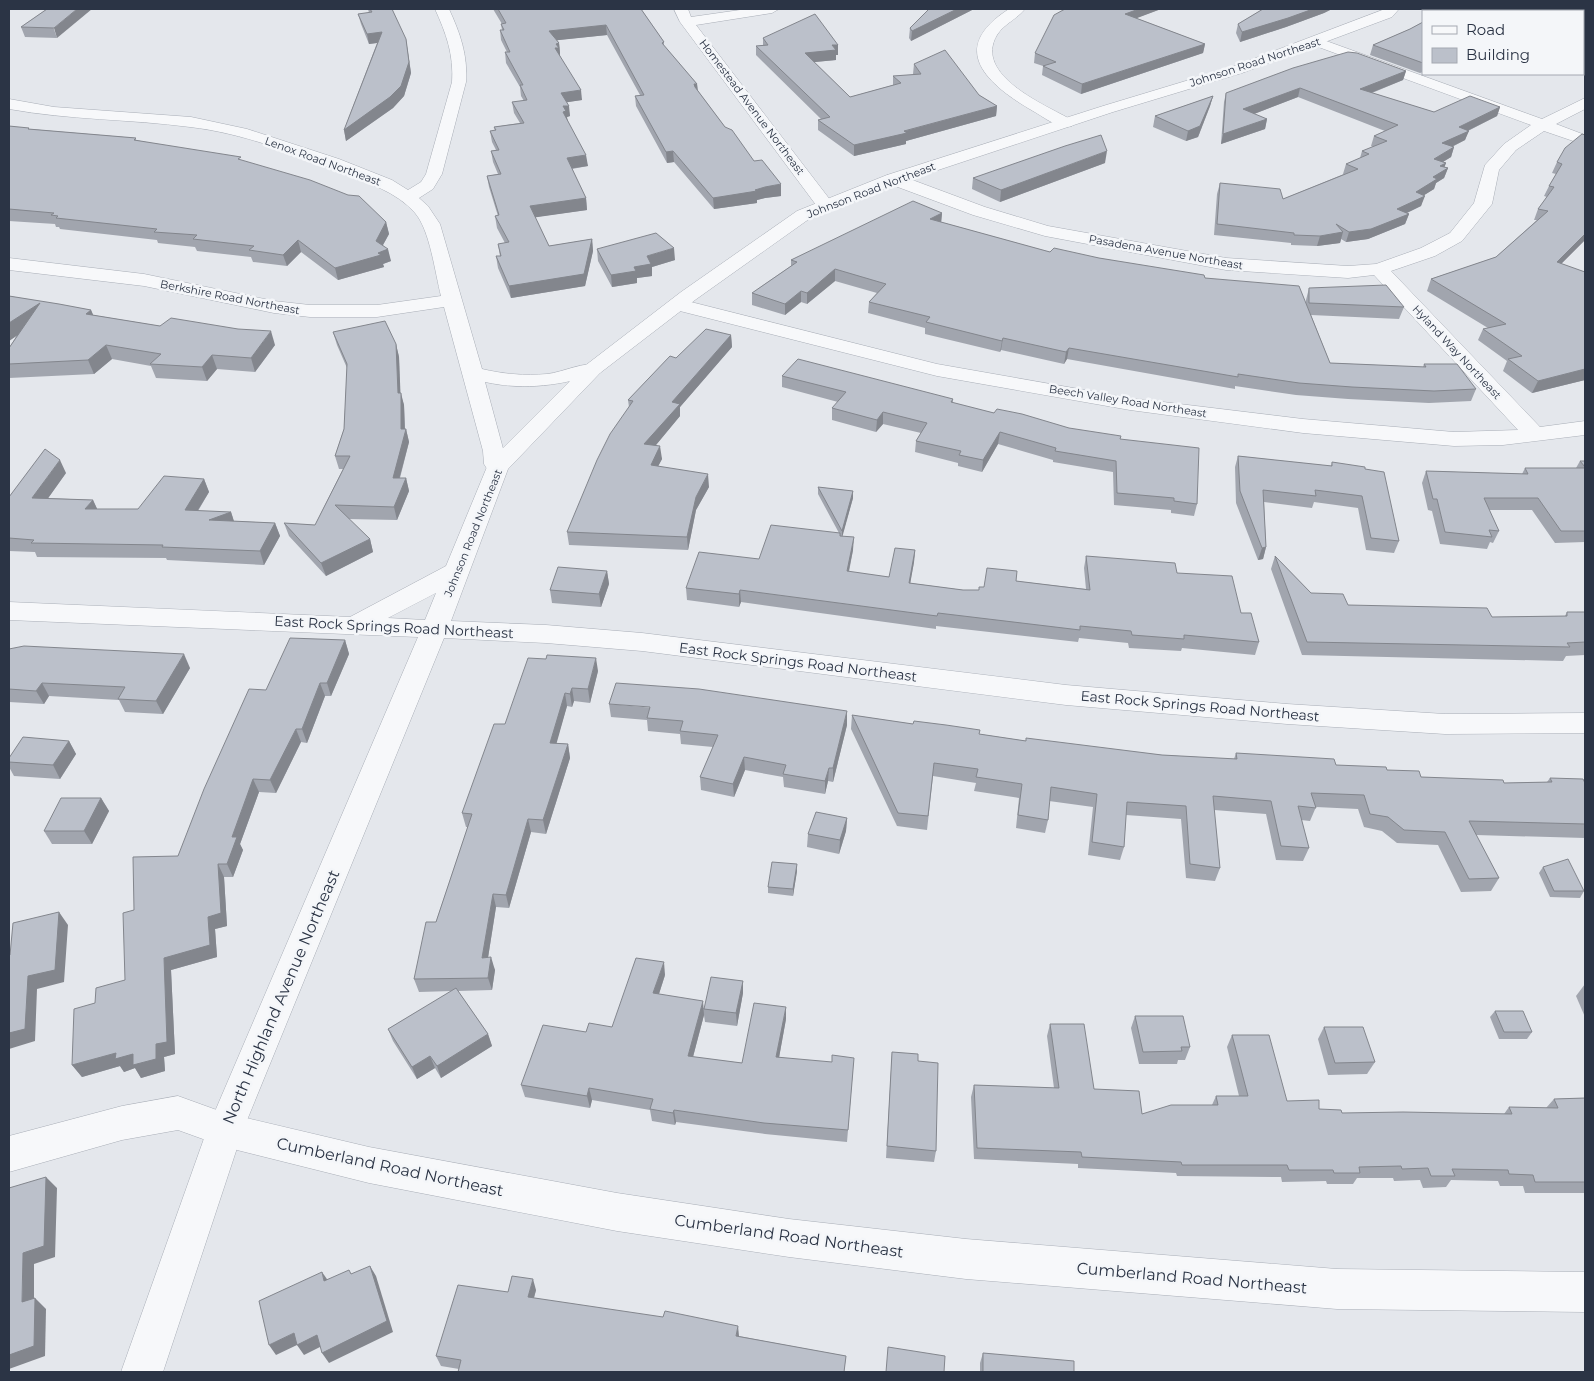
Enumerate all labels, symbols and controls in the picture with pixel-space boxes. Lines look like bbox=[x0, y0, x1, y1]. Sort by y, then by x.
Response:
legend bbox=[1422, 10, 1584, 75]
text: Road bbox=[1466, 20, 1505, 39]
street label: Johnson Road Northeast bbox=[1187, 34, 1323, 90]
street label: Homestead Avenue Northeast bbox=[696, 36, 808, 178]
text: Building bbox=[1466, 45, 1530, 64]
street label: Lenox Road Northeast bbox=[263, 133, 384, 189]
street label: Johnson Road Northeast bbox=[804, 159, 938, 221]
street label: Pasadena Avenue Northeast bbox=[1088, 232, 1245, 273]
street label: Berkshire Road Northeast bbox=[159, 277, 302, 318]
street label: Hyland Way Northeast bbox=[1410, 302, 1505, 402]
street label: Beech Valley Road Northeast bbox=[1048, 382, 1208, 420]
street label: Johnson Road Northeast bbox=[441, 467, 505, 600]
street label: East Rock Springs Road Northeast bbox=[274, 612, 515, 642]
street label: East Rock Springs Road Northeast bbox=[678, 638, 918, 686]
street label: East Rock Springs Road Northeast bbox=[1080, 687, 1321, 725]
street label: North Highland Avenue Northeast bbox=[219, 866, 344, 1127]
street label: Cumberland Road Northeast bbox=[275, 1134, 506, 1200]
street label: Cumberland Road Northeast bbox=[673, 1210, 905, 1262]
street label: Cumberland Road Northeast bbox=[1076, 1258, 1309, 1298]

